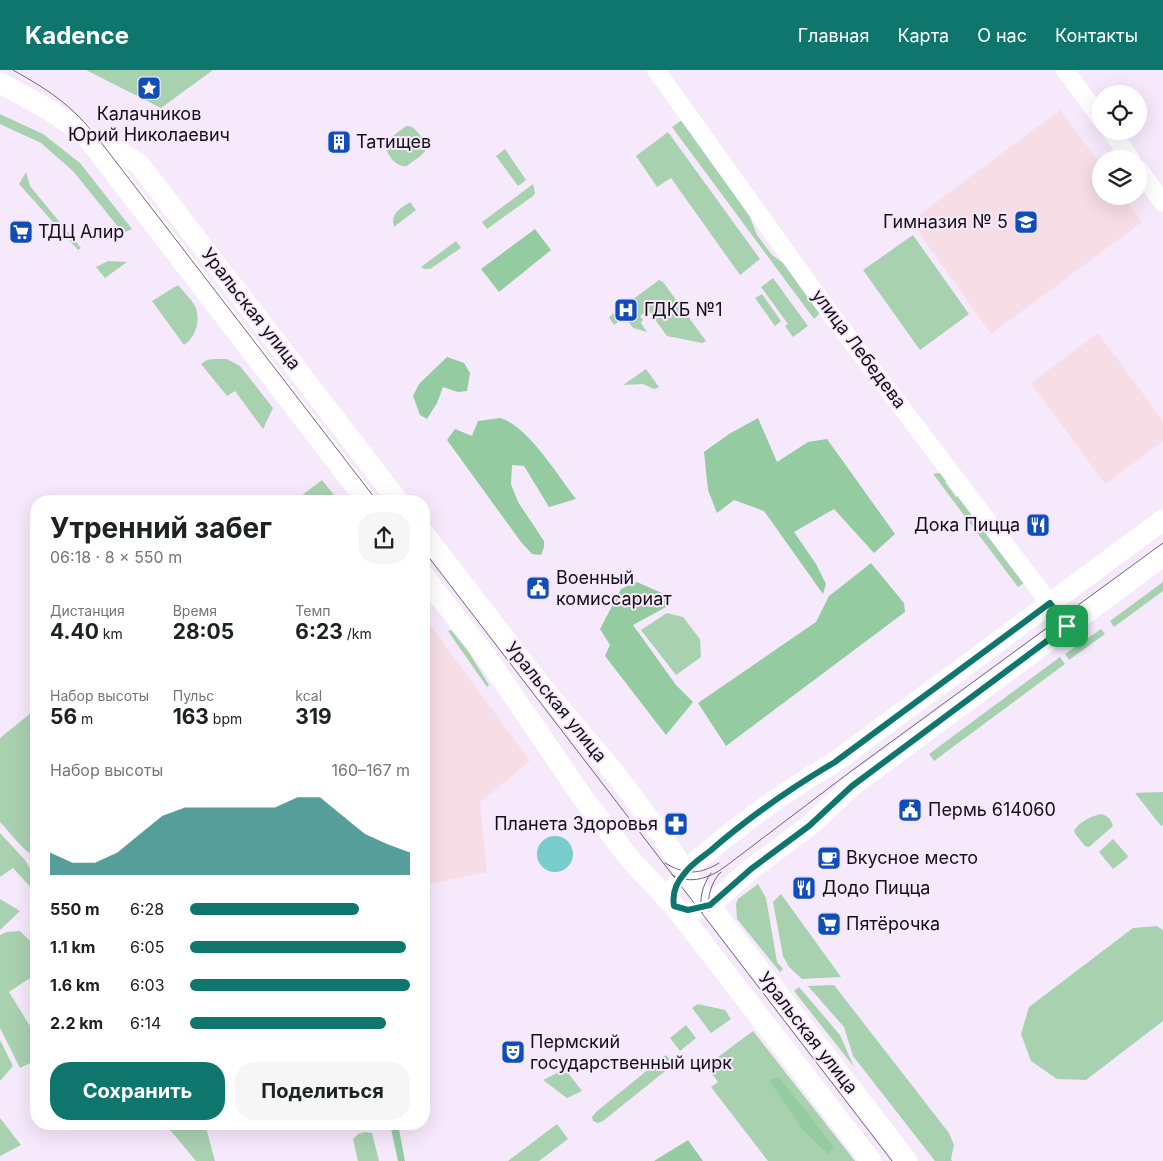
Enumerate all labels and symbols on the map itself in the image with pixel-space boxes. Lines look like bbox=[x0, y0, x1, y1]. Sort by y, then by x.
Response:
place icon: Калачников Юрий Николаевич bbox=[136, 75, 162, 101]
place label: Калачников Юрий Николаевич bbox=[68, 103, 230, 145]
building icon: Татищев bbox=[326, 129, 352, 155]
place label: Татищев bbox=[356, 131, 431, 152]
school or university icon: Гимназия № 5 bbox=[1013, 209, 1039, 235]
place label: Гимназия № 5 bbox=[883, 211, 1008, 232]
supermarket icon: ТДЦ Алир bbox=[8, 219, 34, 245]
place label: ТДЦ Алир bbox=[38, 221, 124, 242]
street label: Уральская улица bbox=[197, 244, 305, 374]
street label: улица Лебедева bbox=[808, 285, 911, 412]
hospital icon: ГДКБ №1 bbox=[613, 297, 639, 323]
place label: ГДКБ №1 bbox=[644, 299, 722, 320]
restaurant icon: Дока Пицца bbox=[1025, 512, 1051, 538]
place label: Дока Пицца bbox=[914, 514, 1020, 535]
place label: Военный комиссариат bbox=[556, 567, 672, 609]
public building icon: Военный комиссариат bbox=[525, 575, 551, 601]
pin bbox=[1046, 605, 1088, 647]
street label: Уральская улица bbox=[501, 637, 611, 766]
public building icon: Пермь 614060 bbox=[897, 797, 923, 823]
place label: Пермь 614060 bbox=[928, 799, 1056, 820]
pharmacy icon: Планета Здоровья bbox=[663, 811, 689, 837]
place label: Планета Здоровья bbox=[494, 813, 658, 834]
cafe icon: Вкусное место bbox=[816, 845, 842, 871]
place label: Вкусное место bbox=[846, 847, 978, 868]
restaurant icon: Додо Пицца bbox=[791, 875, 817, 901]
place label: Додо Пицца bbox=[822, 877, 930, 898]
supermarket icon: Пятёрочка bbox=[816, 911, 842, 937]
place label: Пятёрочка bbox=[846, 913, 940, 934]
street label: Уральская улица bbox=[754, 968, 862, 1098]
place label: Пермский государственный цирк bbox=[530, 1031, 732, 1073]
theatre icon: Пермский государственный цирк bbox=[500, 1039, 526, 1065]

